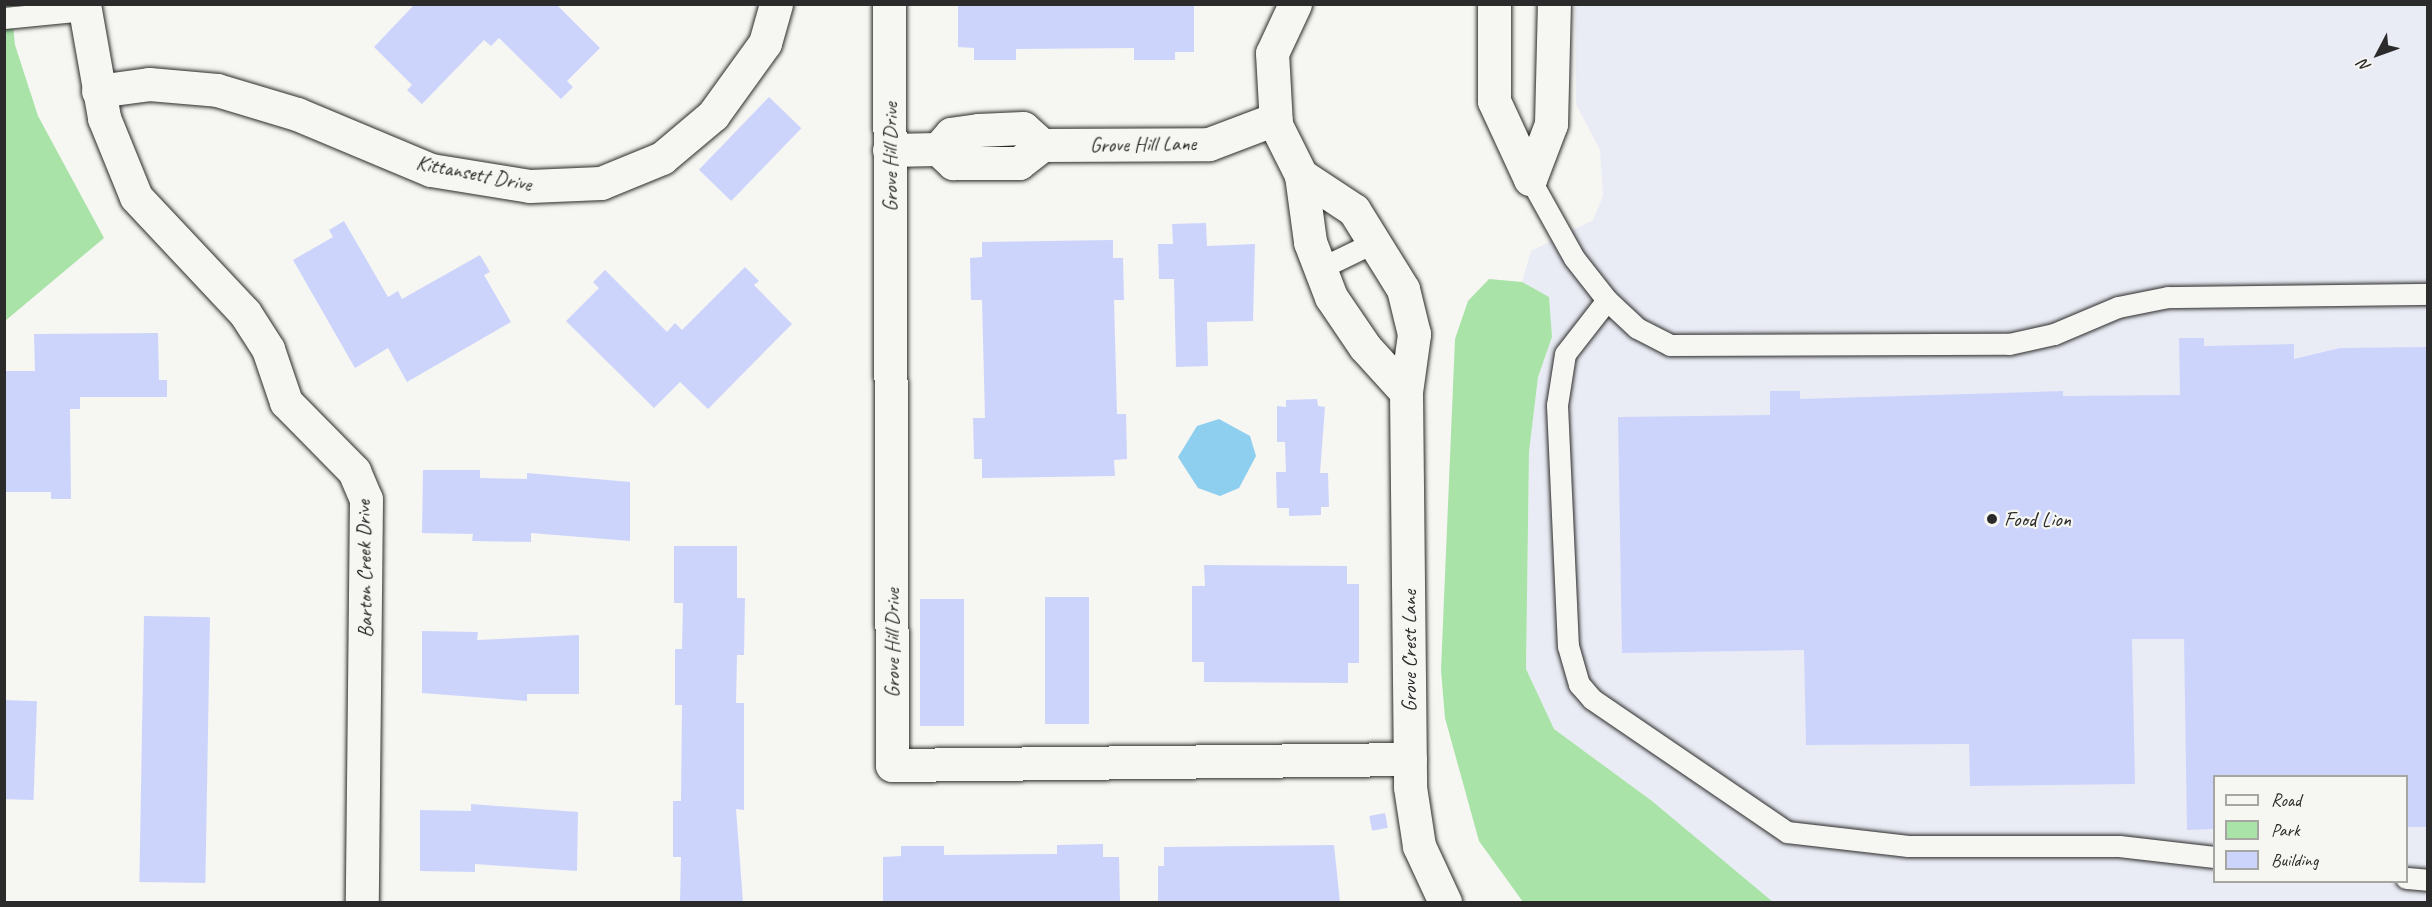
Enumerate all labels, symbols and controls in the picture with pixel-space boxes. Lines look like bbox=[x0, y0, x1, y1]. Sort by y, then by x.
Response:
north arrow bbox=[2348, 24, 2408, 84]
text: N bbox=[2354, 56, 2375, 76]
street label: Grove Hill Drive bbox=[877, 102, 903, 212]
street label: Grove Hill Lane bbox=[1089, 130, 1197, 158]
street label: Kittansett Drive bbox=[414, 149, 534, 197]
street label: Barton Creek Drive bbox=[350, 500, 378, 638]
place label: Food Lion bbox=[2004, 506, 2071, 532]
marker: Food Lion bbox=[1985, 512, 1999, 526]
street label: Grove Hill Drive bbox=[879, 588, 905, 698]
street label: Grove Crest Lane bbox=[1396, 590, 1422, 712]
legend bbox=[2213, 775, 2408, 883]
text: Road bbox=[2271, 789, 2301, 811]
text: Park bbox=[2271, 819, 2300, 841]
text: Building bbox=[2271, 849, 2318, 871]

